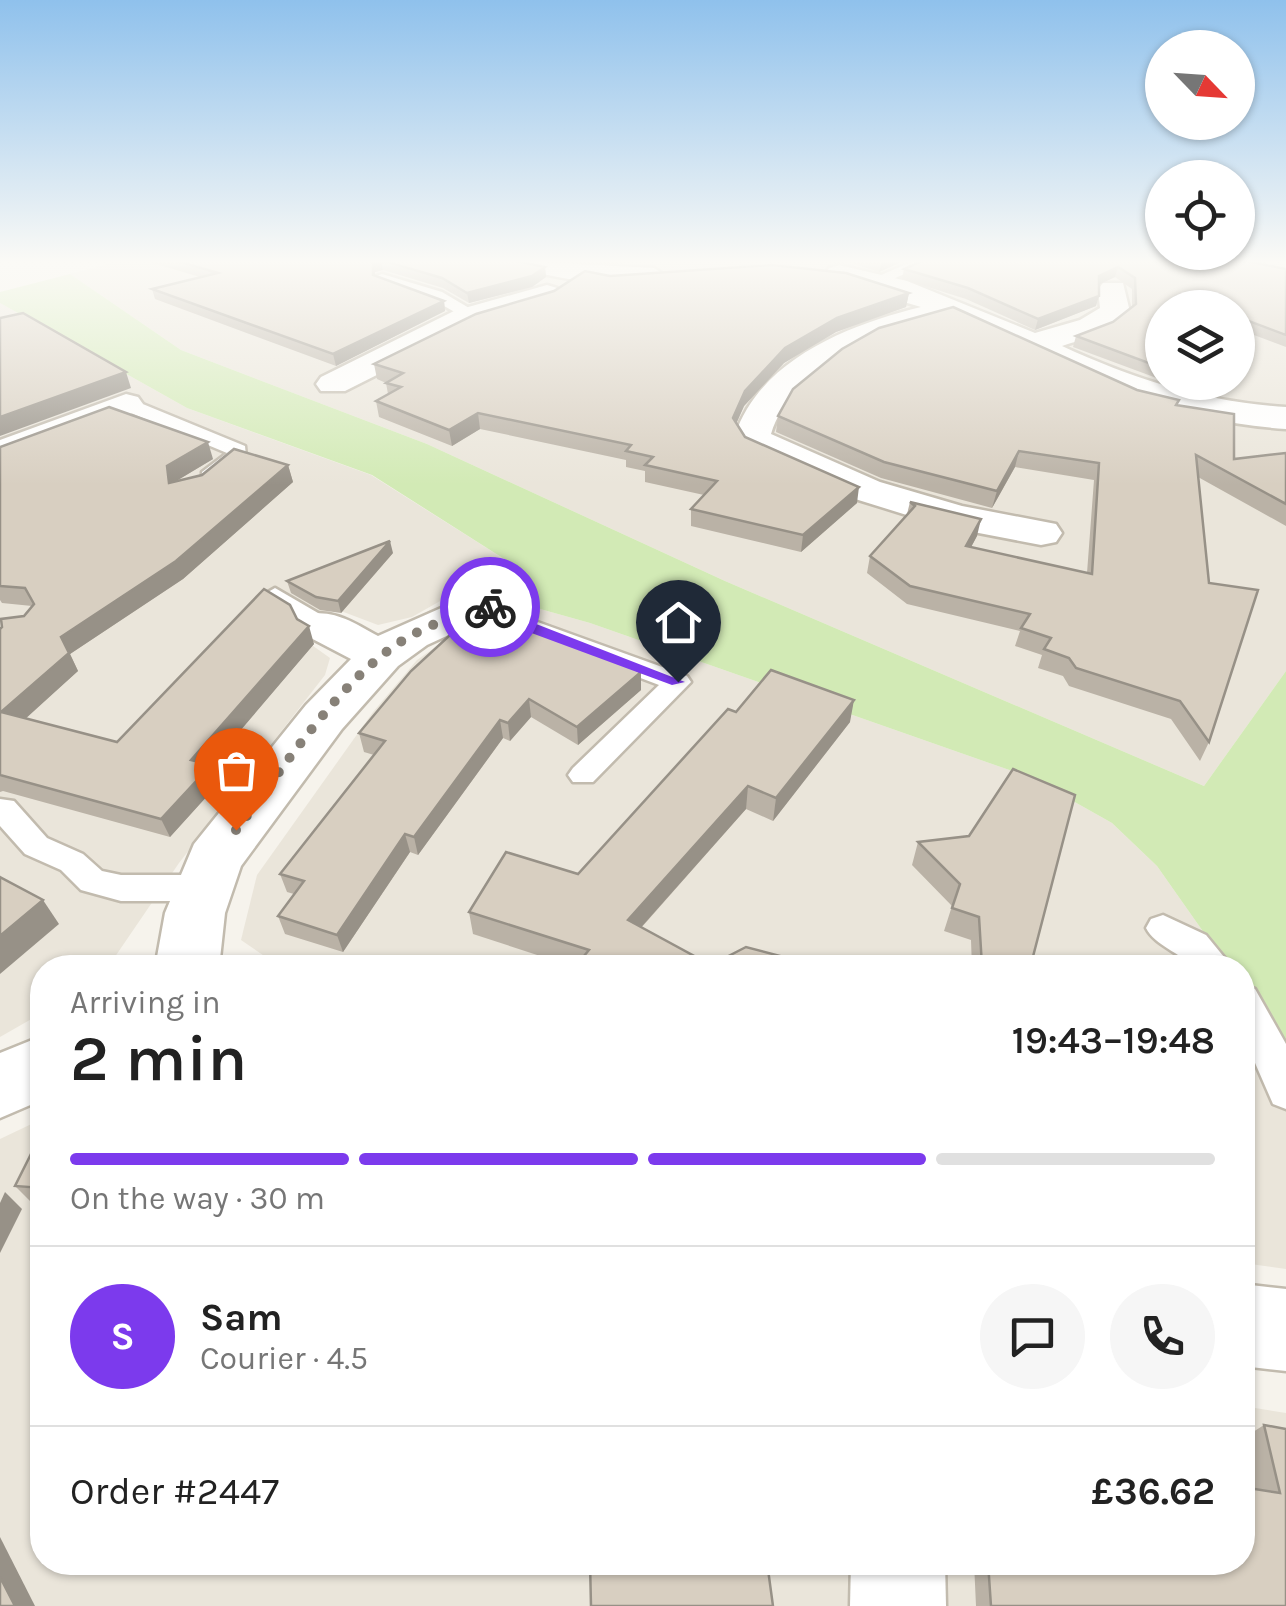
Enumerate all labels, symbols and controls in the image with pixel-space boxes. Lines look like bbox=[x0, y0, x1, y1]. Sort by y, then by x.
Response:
north arrow bbox=[1145, 30, 1255, 140]
map controls bbox=[1145, 30, 1255, 400]
button: locate bbox=[1145, 160, 1255, 270]
button: layers bbox=[1145, 290, 1255, 400]
courier bbox=[440, 557, 540, 657]
icon: bike bbox=[463, 580, 518, 635]
pin bbox=[636, 580, 721, 683]
icon: home bbox=[651, 595, 706, 650]
pin bbox=[194, 728, 279, 831]
icon: bag bbox=[209, 743, 264, 798]
text: Arriving in bbox=[70, 984, 221, 1021]
text: 19:43–19:48 bbox=[1012, 1018, 1215, 1063]
text: 2 min bbox=[70, 1020, 247, 1096]
text: On the way · 30 m bbox=[70, 1180, 325, 1217]
button: chat bbox=[980, 1284, 1085, 1389]
button: phone bbox=[1110, 1284, 1215, 1389]
text: Sam bbox=[200, 1295, 283, 1340]
text: S bbox=[110, 1314, 135, 1359]
text: Courier · 4.5 bbox=[200, 1340, 368, 1377]
text: Order #2447 bbox=[70, 1469, 279, 1514]
text: £36.62 bbox=[1091, 1469, 1215, 1514]

